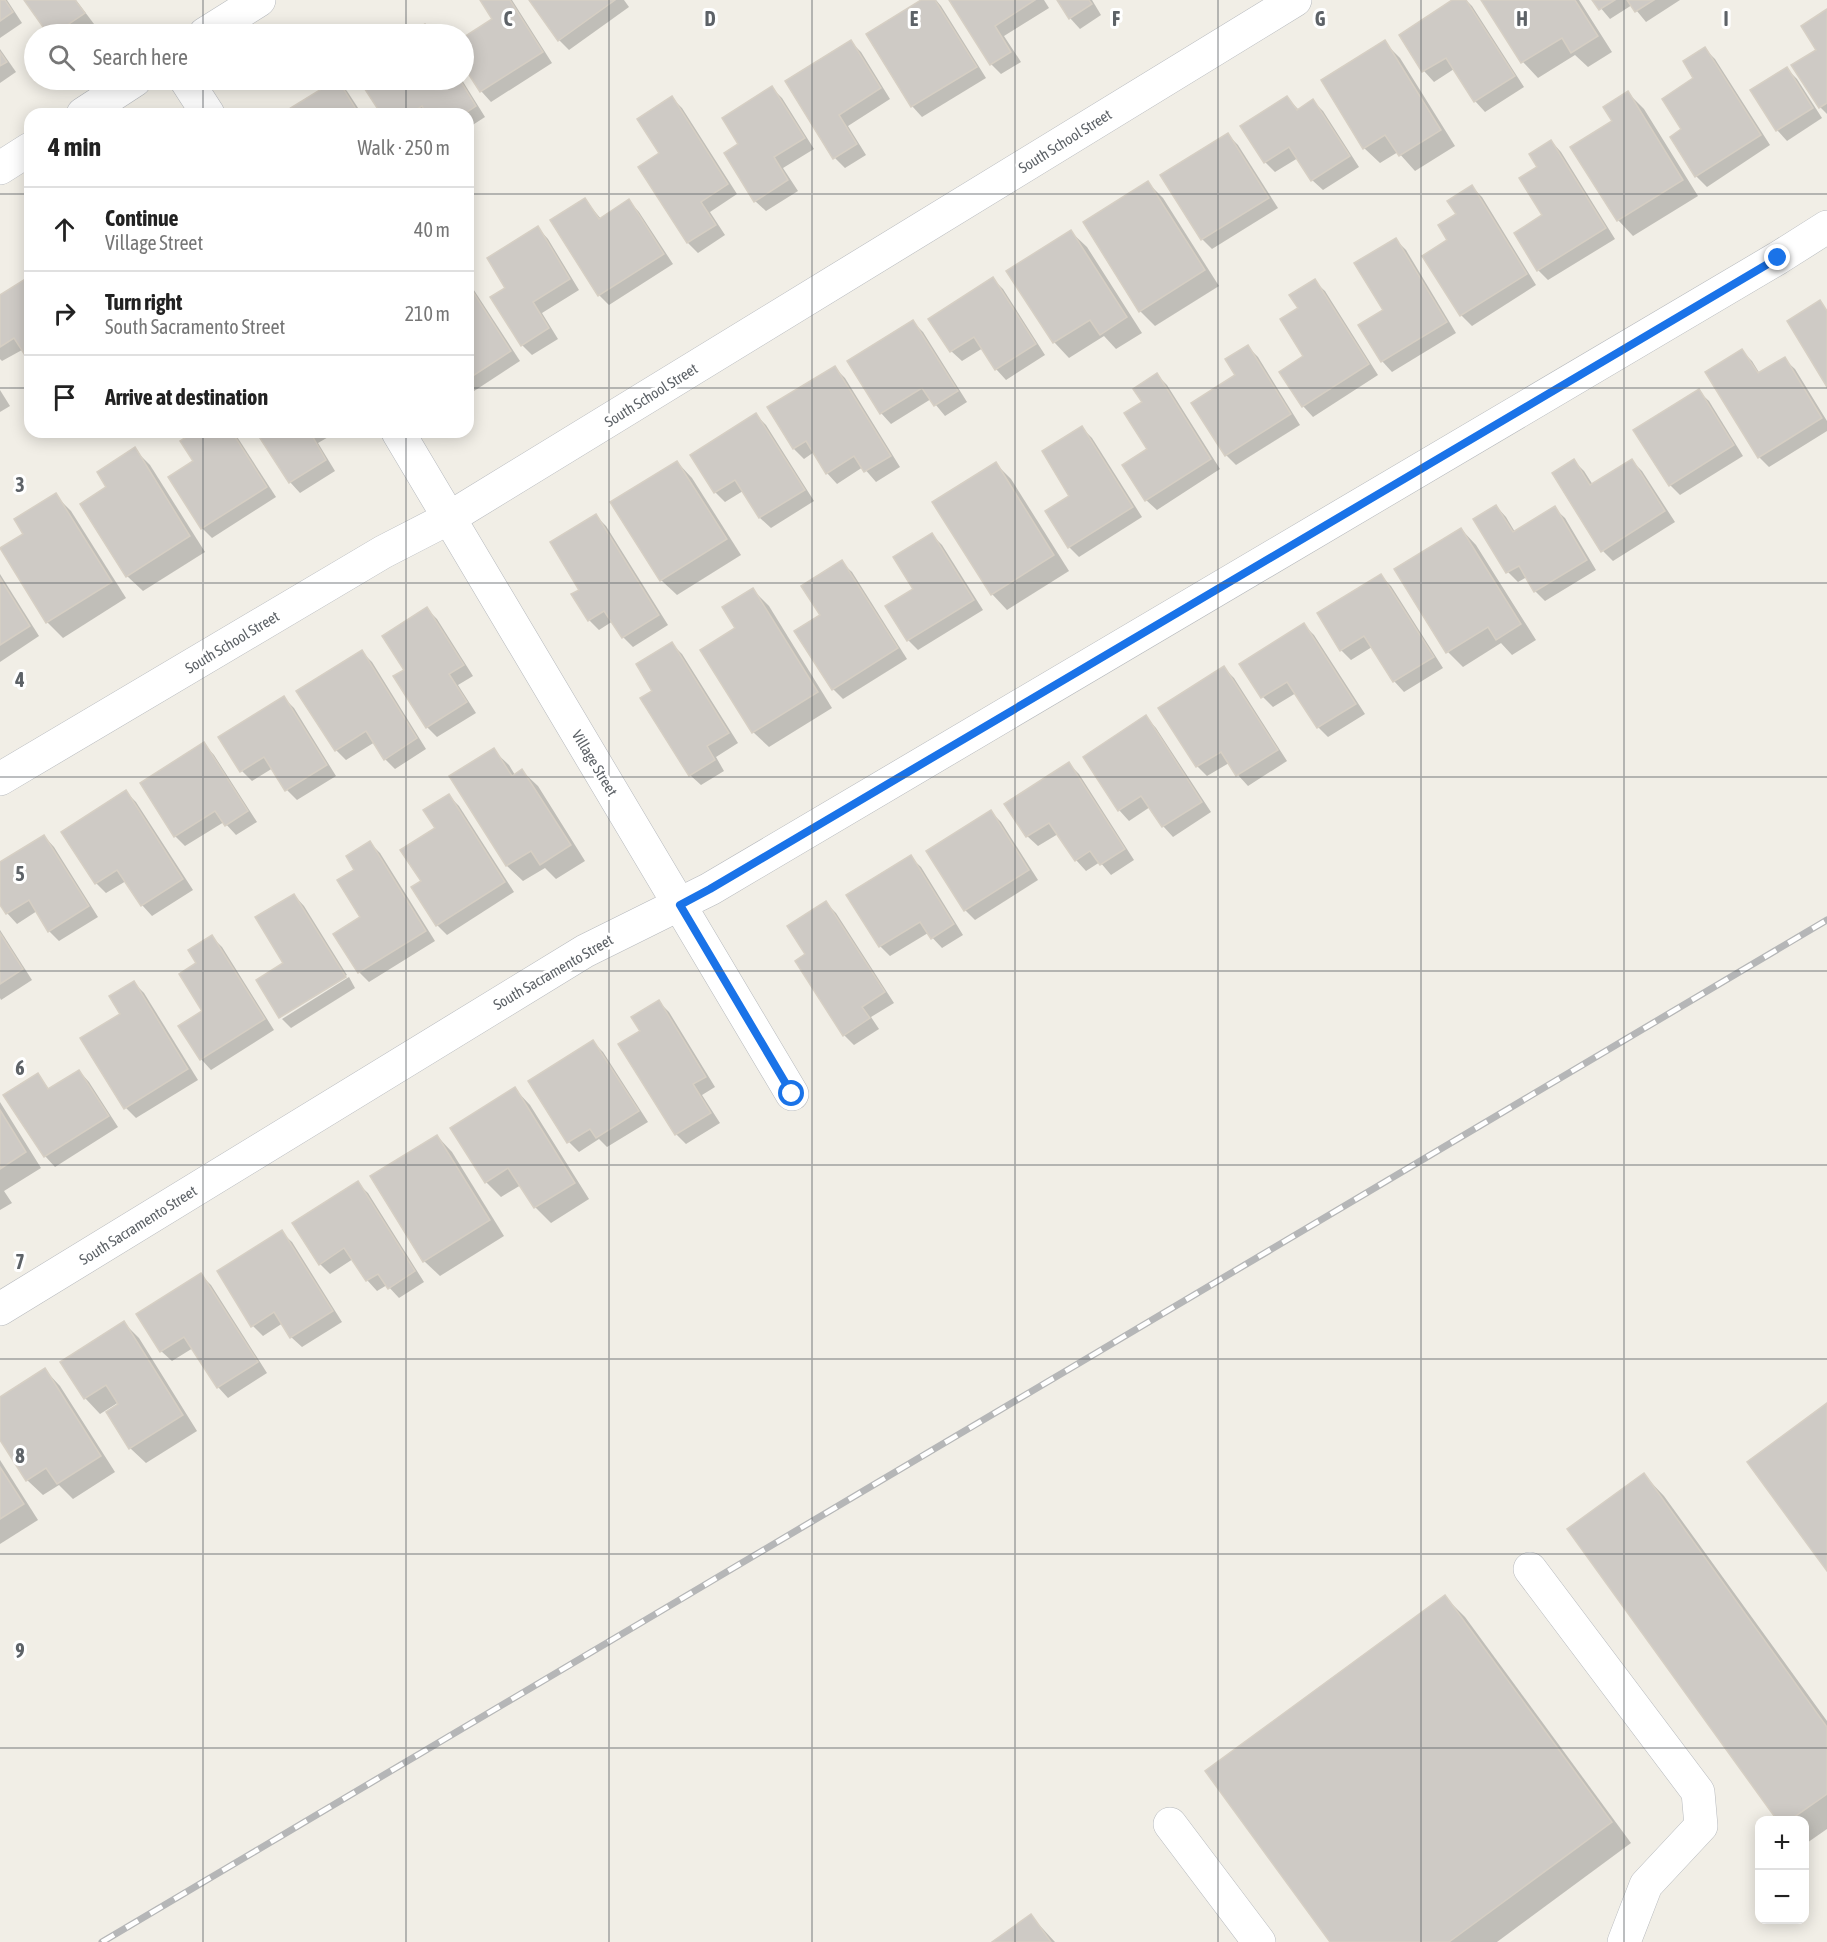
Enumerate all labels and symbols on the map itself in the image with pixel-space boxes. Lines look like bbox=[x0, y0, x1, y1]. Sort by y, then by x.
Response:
text: C bbox=[504, 7, 513, 30]
text: D bbox=[704, 7, 716, 30]
text: E bbox=[910, 7, 919, 30]
text: F bbox=[1112, 7, 1120, 30]
text: G bbox=[1315, 7, 1326, 30]
text: H bbox=[1516, 7, 1528, 30]
text: I bbox=[1723, 7, 1729, 30]
street label: South School Street bbox=[1015, 106, 1115, 176]
route end bbox=[1764, 244, 1790, 270]
street label: South School Street bbox=[601, 360, 701, 430]
text: 3 bbox=[15, 473, 25, 496]
street label: South School Street bbox=[182, 607, 282, 677]
text: 4 bbox=[14, 668, 25, 691]
street label: Village Street bbox=[569, 727, 621, 799]
text: 5 bbox=[15, 862, 25, 885]
street label: South Sacramento Street bbox=[490, 931, 616, 1013]
text: 6 bbox=[15, 1056, 25, 1079]
route start bbox=[778, 1080, 804, 1106]
street label: South Sacramento Street bbox=[76, 1182, 200, 1268]
text: 7 bbox=[15, 1250, 25, 1273]
text: 8 bbox=[15, 1444, 25, 1467]
text: 9 bbox=[15, 1639, 25, 1662]

